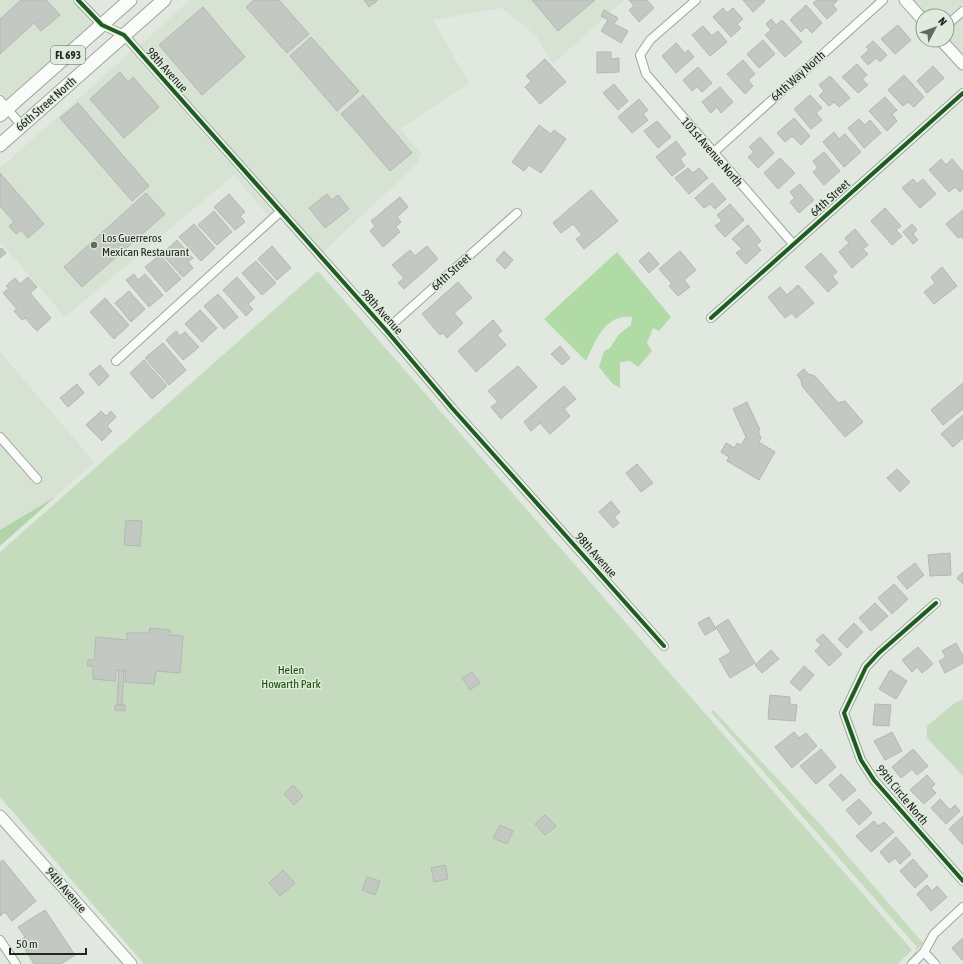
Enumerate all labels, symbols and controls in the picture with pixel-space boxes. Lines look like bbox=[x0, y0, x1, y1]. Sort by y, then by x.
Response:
north arrow bbox=[915, 8, 955, 48]
text: N bbox=[936, 15, 949, 28]
street label: 98th Avenue bbox=[143, 45, 191, 95]
road number: FL 693 bbox=[51, 46, 85, 64]
street label: 64th Way North bbox=[768, 48, 828, 104]
street label: 66th Street North bbox=[13, 74, 79, 134]
street label: 101st Avenue North bbox=[678, 115, 746, 189]
street label: 64th Street bbox=[807, 176, 853, 219]
place label: Los Guerreros Mexican Restaurant bbox=[102, 231, 190, 259]
marker: Los Guerreros Mexican Restaurant bbox=[89, 240, 99, 250]
street label: 64th Street bbox=[428, 250, 474, 293]
street label: 98th Avenue bbox=[358, 287, 406, 337]
street label: 98th Avenue bbox=[572, 530, 620, 580]
park label: Helen Howarth Park bbox=[261, 663, 321, 691]
street label: 99th Circle North bbox=[873, 762, 931, 828]
street label: 94th Avenue bbox=[43, 864, 89, 916]
scale bar bbox=[10, 930, 86, 956]
text: 50 m bbox=[16, 937, 38, 951]

